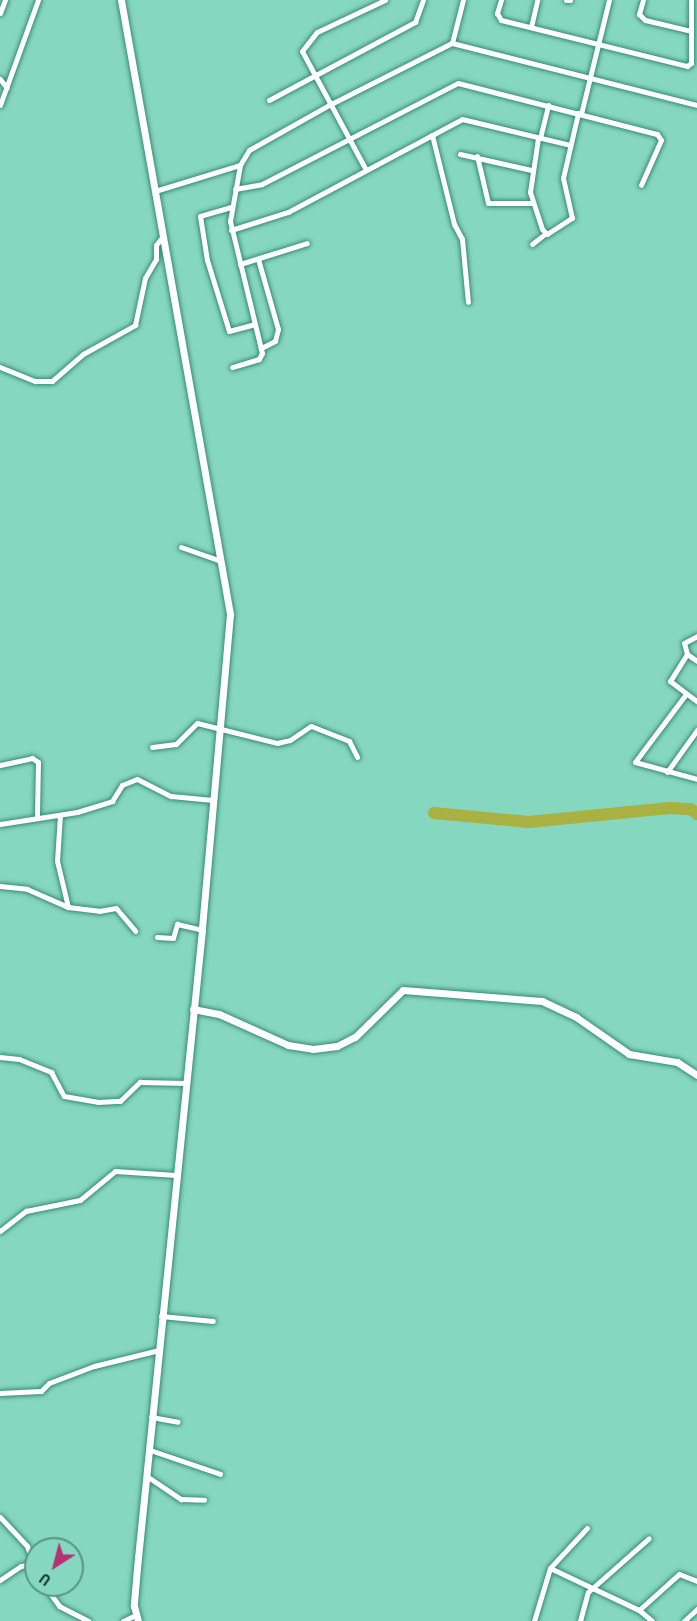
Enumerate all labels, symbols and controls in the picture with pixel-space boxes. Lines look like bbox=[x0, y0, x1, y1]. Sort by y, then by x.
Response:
north arrow bbox=[24, 1537, 84, 1597]
text: U bbox=[34, 1568, 55, 1592]

